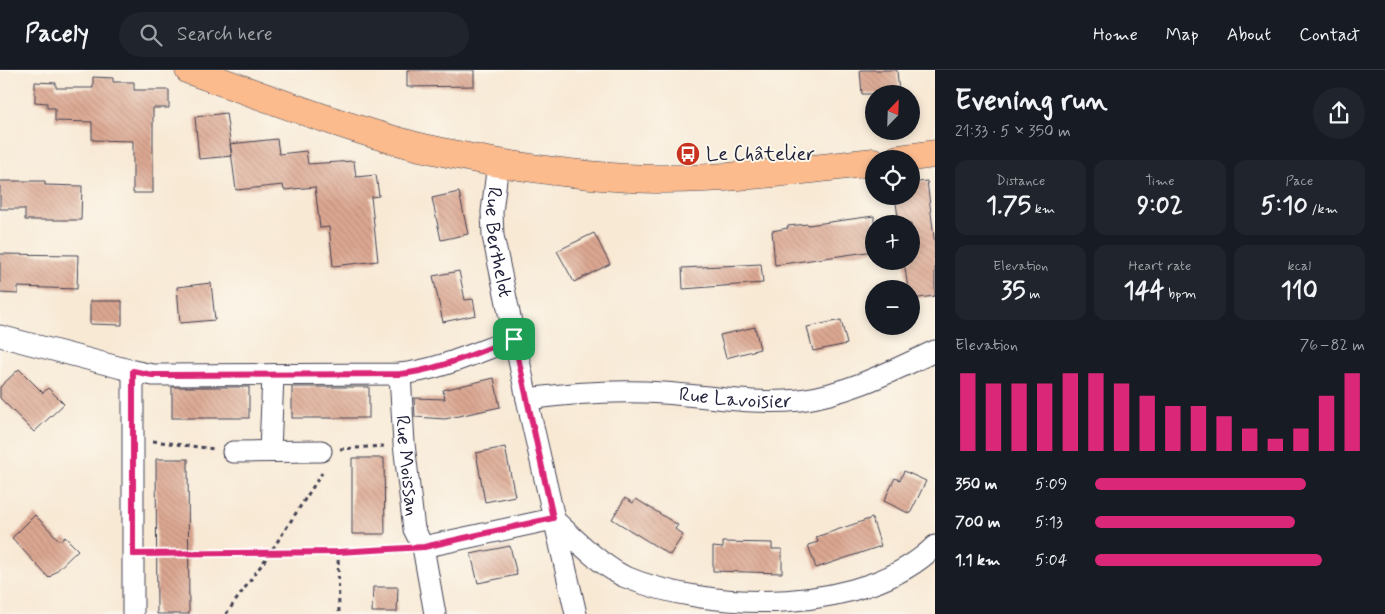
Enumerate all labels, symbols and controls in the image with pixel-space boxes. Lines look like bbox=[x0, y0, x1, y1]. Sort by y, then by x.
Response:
search box bbox=[119, 12, 469, 57]
text: Pacely bbox=[25, 19, 89, 50]
icon: search bbox=[137, 21, 165, 49]
text: Search here bbox=[177, 22, 273, 47]
text: Home bbox=[1093, 23, 1138, 47]
text: Map bbox=[1166, 23, 1199, 47]
text: About bbox=[1227, 23, 1271, 47]
text: Contact bbox=[1299, 23, 1360, 47]
text: Evening run bbox=[955, 83, 1108, 120]
north arrow bbox=[865, 85, 920, 140]
map controls bbox=[865, 85, 920, 335]
button: share bbox=[1313, 87, 1365, 139]
text: 21:33 · 5 × 350 m bbox=[955, 121, 1071, 142]
bus stop icon: Le Châtelier bbox=[675, 141, 701, 167]
place label: Le Châtelier bbox=[706, 141, 815, 168]
button: locate bbox=[865, 150, 920, 205]
text: Distance bbox=[996, 172, 1045, 190]
text: Time bbox=[1145, 172, 1175, 190]
text: Pace bbox=[1285, 172, 1313, 190]
street label: Rue Berthelot bbox=[478, 185, 519, 300]
text: 1.75 bbox=[986, 190, 1031, 223]
text: 9:02 bbox=[1137, 190, 1183, 223]
text: 5:10 bbox=[1261, 190, 1308, 223]
text: km bbox=[1031, 200, 1055, 218]
text: /km bbox=[1308, 200, 1338, 218]
button: + bbox=[865, 215, 920, 270]
text: Elevation bbox=[993, 257, 1048, 275]
text: Heart rate bbox=[1129, 257, 1191, 275]
text: kcal bbox=[1288, 257, 1311, 275]
text: 35 bbox=[1001, 275, 1026, 308]
text: 144 bbox=[1123, 275, 1165, 308]
text: 110 bbox=[1281, 275, 1318, 308]
button: − bbox=[865, 280, 920, 335]
text: m bbox=[1026, 285, 1040, 303]
text: bpm bbox=[1165, 285, 1197, 303]
pin bbox=[493, 318, 535, 360]
icon: arrive bbox=[500, 325, 528, 353]
text: Elevation bbox=[955, 335, 1018, 356]
text: 76–82 m bbox=[1300, 335, 1365, 356]
street label: Rue Lavoisier bbox=[678, 381, 793, 415]
street label: Rue Moissan bbox=[389, 414, 426, 518]
text: 350 m bbox=[955, 474, 997, 495]
text: 5:09 bbox=[1035, 474, 1067, 495]
text: 700 m bbox=[955, 512, 1001, 533]
text: 5:13 bbox=[1035, 512, 1063, 533]
text: 1.1 km bbox=[955, 550, 1000, 571]
text: 5:04 bbox=[1035, 550, 1068, 571]

